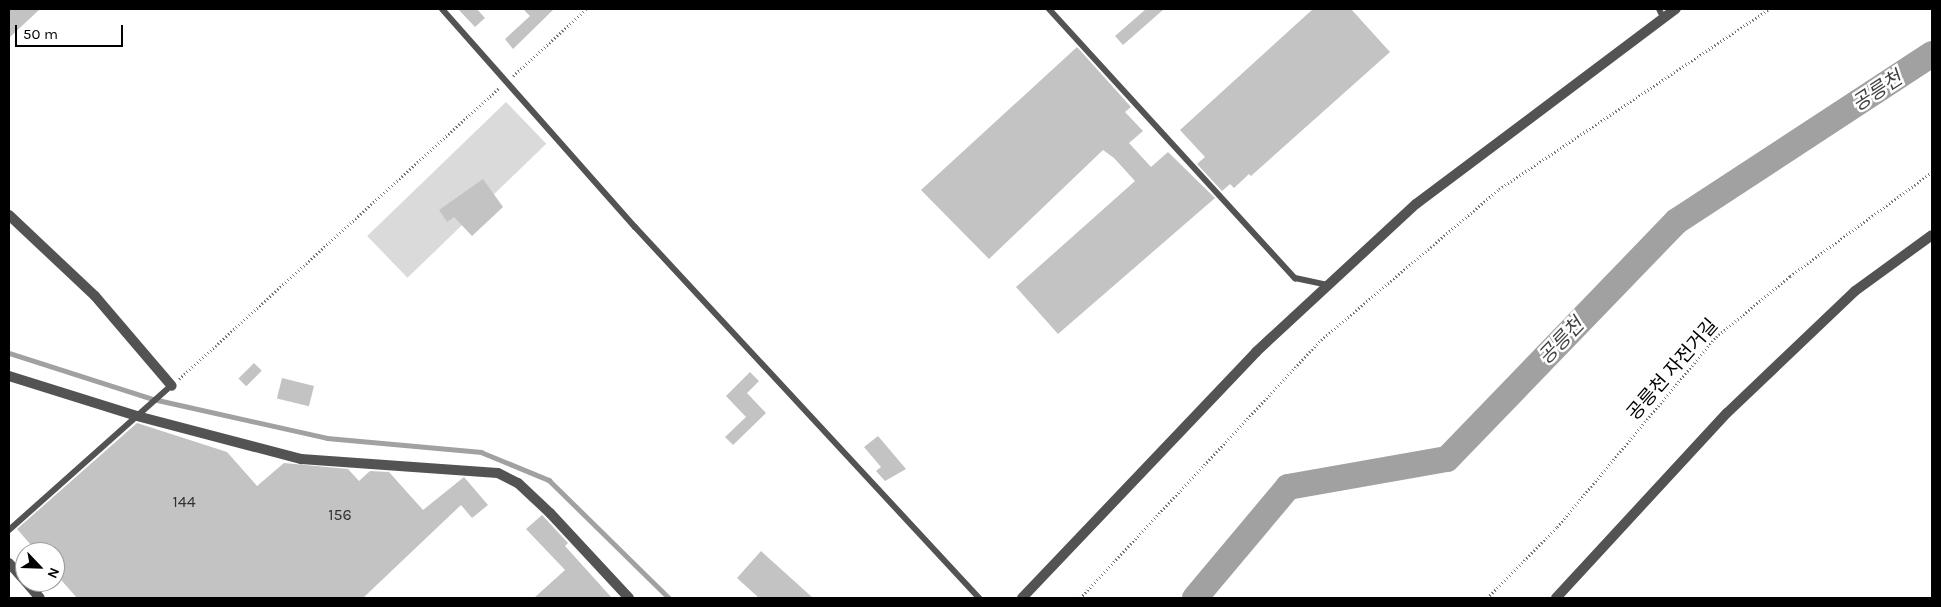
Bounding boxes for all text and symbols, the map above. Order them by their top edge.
scale bar [18,15,125,47]
text: 50 m [23,25,58,43]
water label: 공릉천 [1847,66,1907,116]
water label: 공릉천 [1533,313,1589,369]
street label: 공릉천 자전거길 [1623,315,1723,425]
house number: 144 [172,492,196,512]
house number: 156 [328,505,352,525]
north arrow [15,542,65,592]
text: N [43,565,63,581]

